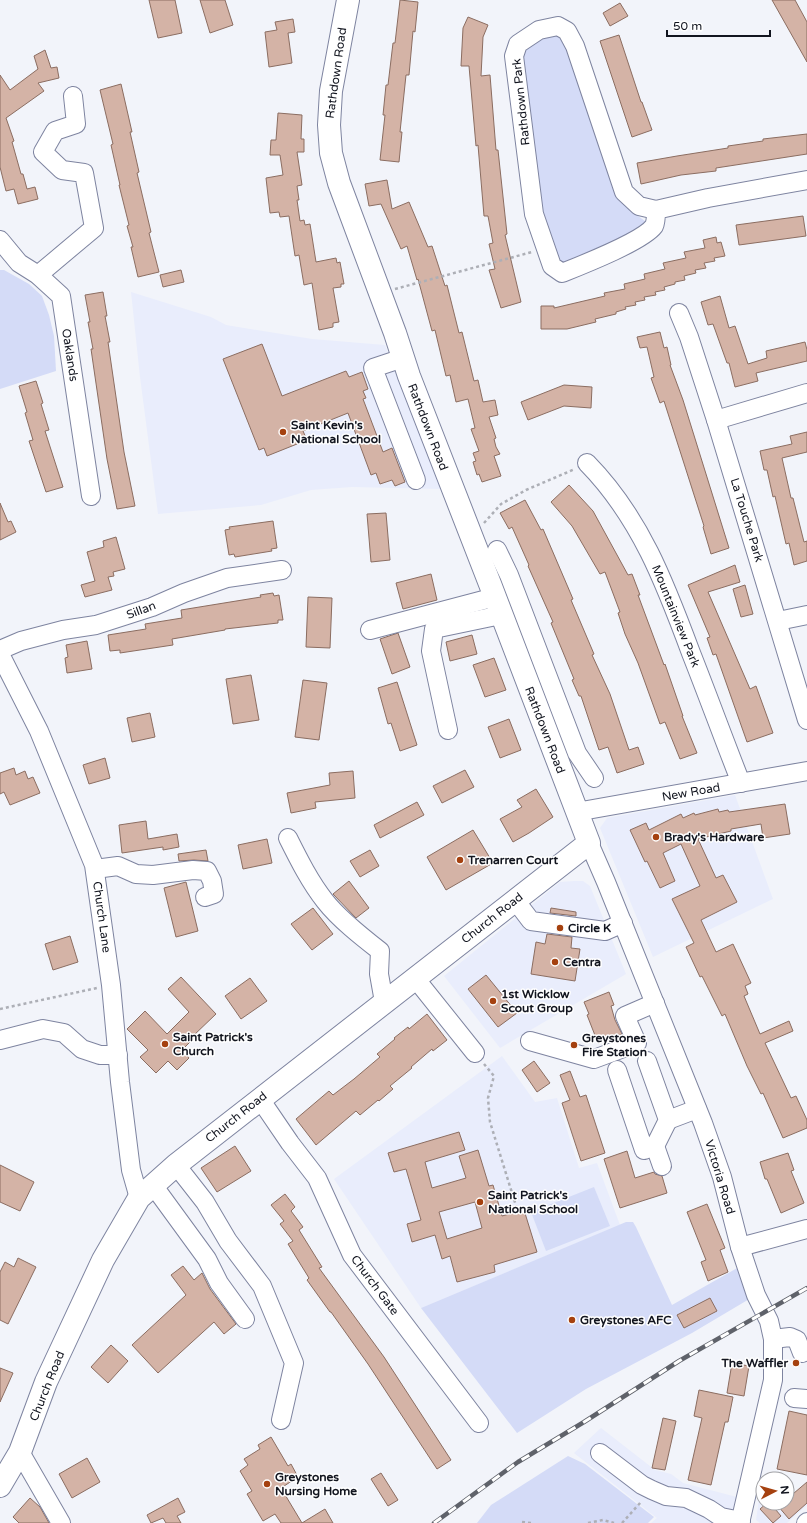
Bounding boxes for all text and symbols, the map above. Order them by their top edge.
scale bar [667,12,770,38]
text: 50 m [673,19,702,33]
street label: Rathdown Road [323,27,349,119]
street label: Rathdown Park [509,57,533,146]
street label: Oaklands [59,328,81,383]
street label: Rathdown Road [405,382,451,472]
place label: Saint Kevin's National School [291,418,381,446]
marker: Saint Kevin's National School [278,427,288,437]
street label: La Touche Park [728,476,767,564]
street label: Mountainview Park [649,563,703,670]
street label: Sillan [124,598,158,622]
street label: Rathdown Road [522,685,568,775]
street label: New Road [661,780,721,804]
place label: Brady's Hardware [664,830,765,845]
marker: Brady's Hardware [651,832,661,842]
place label: Trenarren Court [467,853,558,867]
marker: Trenarren Court [455,855,465,865]
street label: Church Lane [90,880,114,954]
street label: Church Road [458,890,526,946]
place label: Circle K [568,921,611,935]
marker: Circle K [555,923,565,933]
place label: Centra [563,955,601,969]
marker: Centra [550,957,560,967]
place label: 1st Wicklow Scout Group [501,987,573,1016]
marker: 1st Wicklow Scout Group [488,996,498,1006]
place label: Saint Patrick's Church [173,1030,253,1058]
place label: Greystones Fire Station [582,1031,647,1059]
marker: Saint Patrick's Church [160,1039,170,1049]
marker: Greystones Fire Station [569,1040,579,1050]
street label: Church Road [202,1089,270,1145]
street label: Victoria Road [702,1138,738,1216]
place label: Saint Patrick's National School [488,1188,578,1216]
marker: Saint Patrick's National School [475,1197,485,1207]
street label: Church Gate [348,1252,402,1318]
place label: Greystones AFC [580,1313,672,1328]
marker: Greystones AFC [567,1315,577,1325]
street label: Church Road [27,1349,67,1423]
place label: The Waffler [721,1356,788,1370]
marker: The Waffler [791,1358,801,1368]
place label: Greystones Nursing Home [275,1470,357,1499]
north arrow [755,1471,795,1511]
marker: Greystones Nursing Home [262,1479,272,1489]
text: N [778,1485,791,1495]

